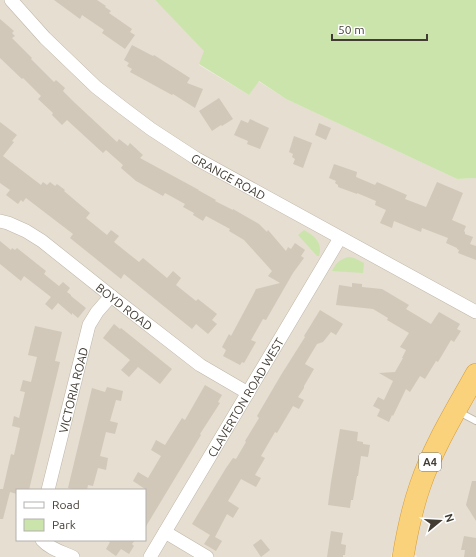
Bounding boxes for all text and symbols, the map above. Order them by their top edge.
scale bar [332,16,427,42]
text: 50 m [338,23,365,36]
street label: GRANGE ROAD [189,151,268,202]
street label: BOYD ROAD [94,280,155,332]
street label: CLAVERTON ROAD WEST [205,335,286,459]
street label: VICTORIA ROAD [56,346,90,434]
road number: A4 [419,453,441,471]
legend [16,489,146,541]
text: Road [52,498,80,511]
north arrow [420,501,460,541]
text: N [443,512,456,524]
text: Park [52,518,76,531]

